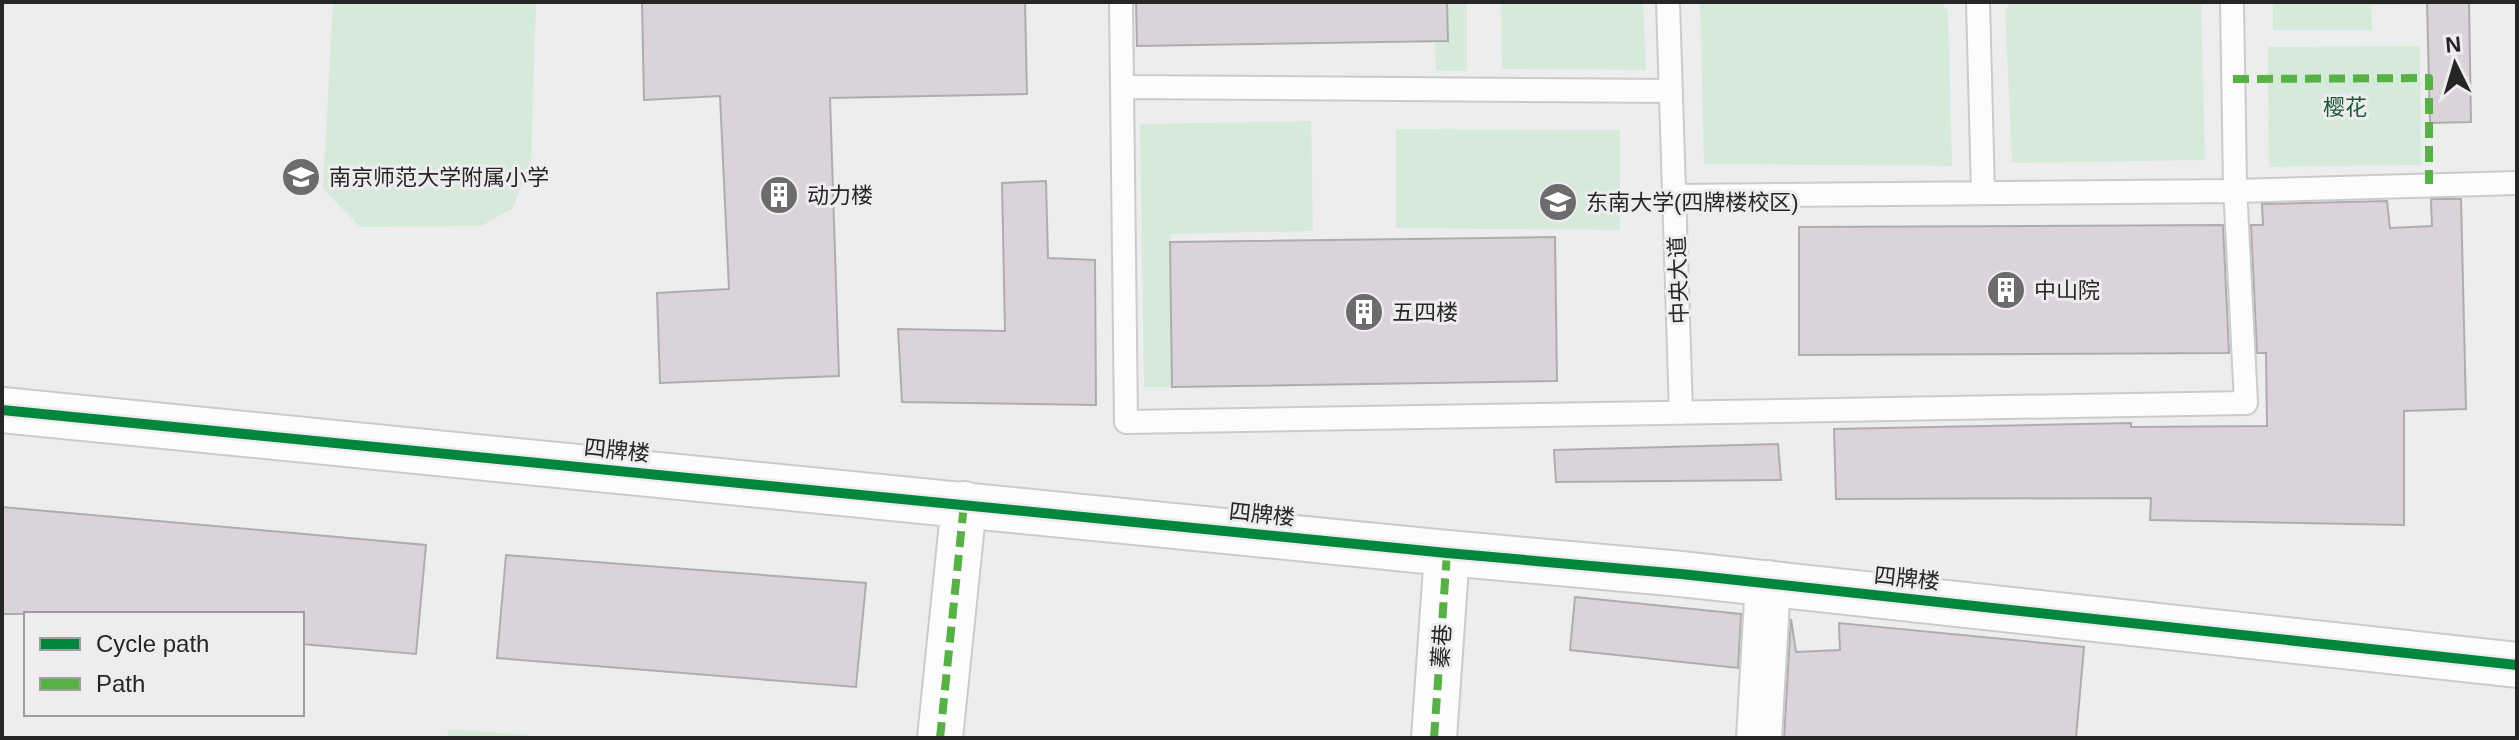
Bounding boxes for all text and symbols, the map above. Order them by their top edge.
north arrow [2415,24,2495,104]
text: N [2444,31,2462,58]
park label: 樱花 [2323,95,2367,120]
school or university icon: 南京师范大学附属小学 [280,156,322,198]
place label: 南京师范大学附属小学 [329,165,549,190]
building icon: 动力楼 [758,174,800,216]
school or university icon: 东南大学(四牌楼校区) [1537,181,1579,223]
place label: 动力楼 [807,183,873,208]
place label: 东南大学(四牌楼校区) [1586,190,1799,215]
street label: 中央大道 [1664,236,1693,324]
building icon: 中山院 [1985,269,2027,311]
place label: 中山院 [2034,278,2100,303]
building icon: 五四楼 [1343,291,1385,333]
place label: 五四楼 [1392,300,1458,325]
street label: 四牌楼 [583,435,651,466]
street label: 四牌楼 [1228,499,1296,530]
street label: 四牌楼 [1873,563,1941,594]
legend [24,612,304,716]
street label: 蓁巷 [1427,623,1456,669]
text: Cycle path [96,630,209,657]
text: Path [96,670,145,697]

